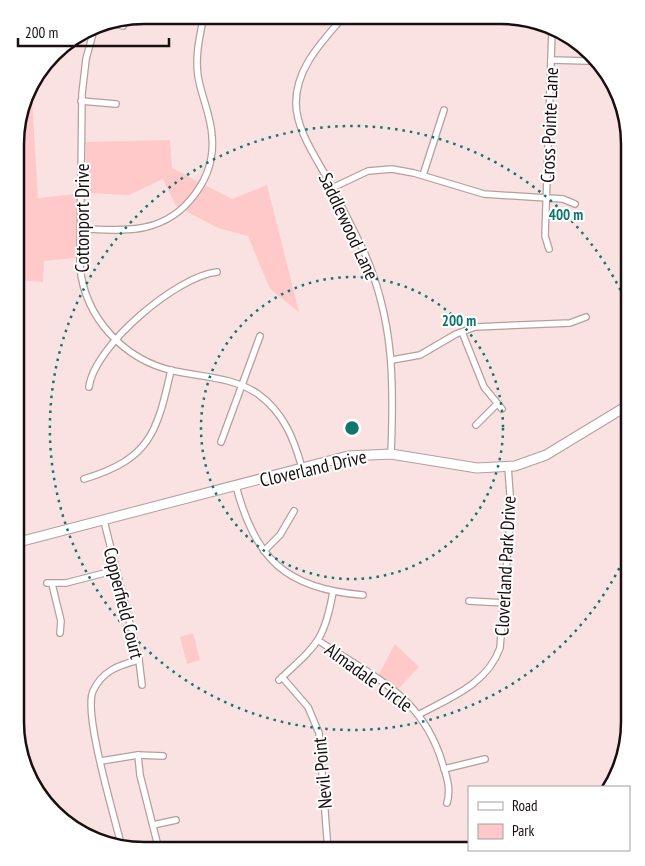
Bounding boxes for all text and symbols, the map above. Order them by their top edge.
scale bar [18,15,169,47]
text: 200 m [25,23,58,42]
street label: Cross Pointe Lane [535,67,563,183]
street label: Cottonport Drive [70,163,94,273]
street label: Saddlewood Lane [314,169,384,284]
text: 400 m [549,205,583,224]
text: 200 m [442,311,476,330]
centre of rings [343,419,361,437]
street label: Cloverland Drive [257,444,369,492]
street label: Cloverland Park Drive [489,495,521,637]
street label: Copperfield Court [99,545,150,662]
street label: Almadale Circle [320,637,418,717]
street label: Nevil Point [307,736,337,810]
legend [468,786,630,851]
text: Road [512,796,538,815]
text: Park [512,821,534,840]

